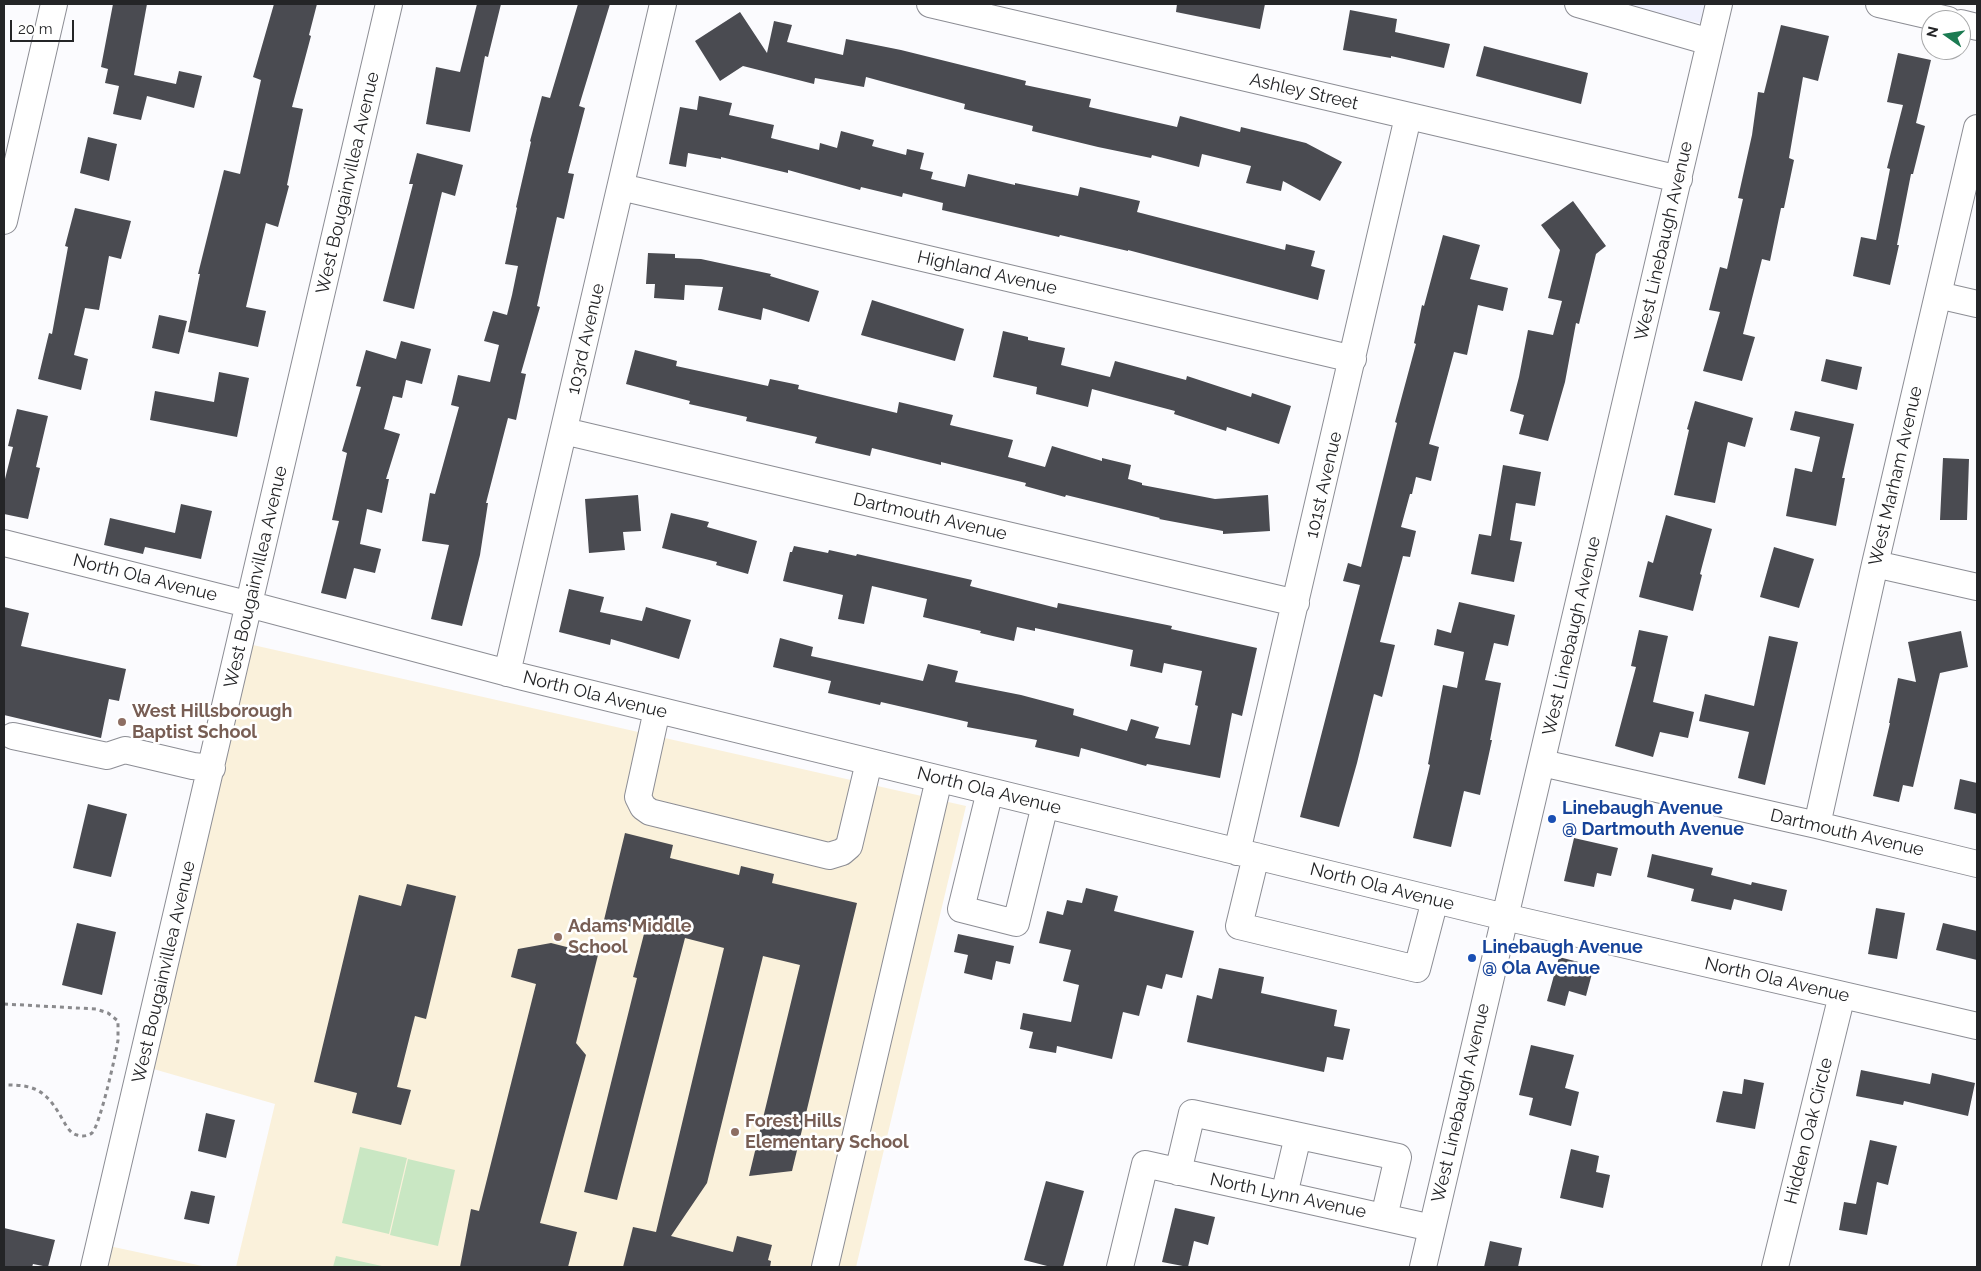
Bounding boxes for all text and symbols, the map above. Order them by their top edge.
scale bar [12,10,76,42]
north arrow [1921,10,1971,60]
text: 20 m [18,20,53,38]
text: N [1923,25,1941,39]
street label: Ashley Street [1248,69,1360,115]
street label: West Bougainvillea Avenue [312,70,384,296]
street label: West Linebaugh Avenue [1631,139,1697,343]
street label: Highland Avenue [915,246,1059,300]
street label: 103rd Avenue [563,281,609,397]
street label: West Marham Avenue [1865,384,1927,568]
street label: 101st Avenue [1301,430,1347,540]
street label: West Bougainvillea Avenue [220,464,292,690]
street label: Dartmouth Avenue [851,489,1009,545]
street label: West Linebaugh Avenue [1539,534,1605,738]
street label: North Ola Avenue [71,550,219,606]
street label: North Ola Avenue [521,667,669,723]
place label: West Hillsborough Baptist School [132,701,292,744]
marker: West Hillsborough Baptist School [116,716,128,728]
street label: North Ola Avenue [915,763,1063,819]
place label: Linebaugh Avenue @ Dartmouth Avenue [1562,798,1744,841]
street label: Dartmouth Avenue [1768,805,1926,861]
marker: Linebaugh Avenue @ Dartmouth Avenue [1546,813,1558,825]
street label: West Bougainvillea Avenue [128,859,200,1085]
street label: North Ola Avenue [1308,859,1456,915]
place label: Adams Middle School [568,916,692,959]
marker: Adams Middle School [552,931,564,943]
place label: Linebaugh Avenue @ Ola Avenue [1482,937,1643,980]
marker: Linebaugh Avenue @ Ola Avenue [1466,952,1478,964]
street label: North Ola Avenue [1703,953,1851,1007]
street label: West Linebaugh Avenue [1428,1001,1494,1205]
street label: Hidden Oak Circle [1780,1055,1838,1207]
place label: Forest Hills Elementary School [745,1111,909,1154]
marker: Forest Hills Elementary School [729,1126,741,1138]
street label: North Lynn Avenue [1208,1169,1368,1223]

